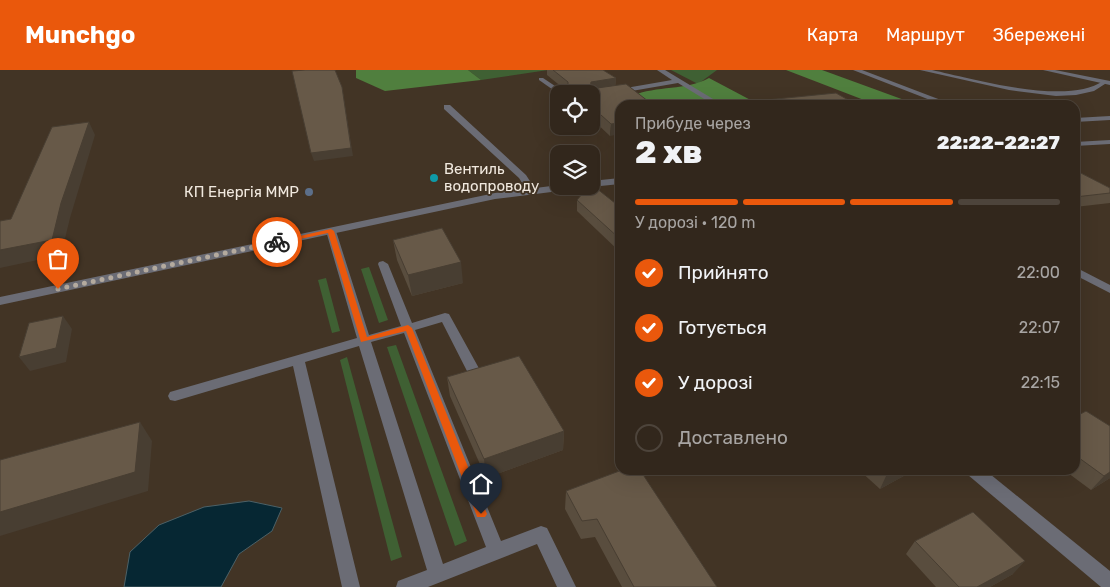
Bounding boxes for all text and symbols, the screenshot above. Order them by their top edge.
text: Munchgo [25,21,135,49]
text: Карта [807,24,858,46]
text: Маршрут [886,24,965,46]
text: Збережені [993,24,1085,46]
map controls [550,85,600,195]
button: locate [550,85,600,135]
text: Прибуде через [635,114,751,133]
text: 22:22–22:27 [937,131,1060,154]
text: 2 хв [635,133,703,171]
button: layers [550,145,600,195]
place label: Вентиль водопроводу [444,160,539,195]
marker: Вентиль водопроводу [428,172,440,184]
place label: КП Енергія ММР [184,183,299,201]
marker: КП Енергія ММР [303,186,315,198]
text: У дорозі · 120 m [635,213,756,232]
courier [252,217,302,267]
icon: bike [263,228,291,256]
pin [37,238,79,289]
icon: bag [44,245,72,273]
icon: check [635,259,663,287]
text: Прийнято [678,261,769,284]
text: 22:00 [1017,263,1060,282]
icon: check [635,314,663,342]
text: Готується [678,316,767,339]
text: 22:07 [1019,318,1060,337]
icon: check [635,369,663,397]
text: У дорозі [678,371,753,394]
text: 22:15 [1021,373,1060,392]
text: Доставлено [678,426,788,449]
pin [460,463,502,514]
icon: home [467,470,495,498]

